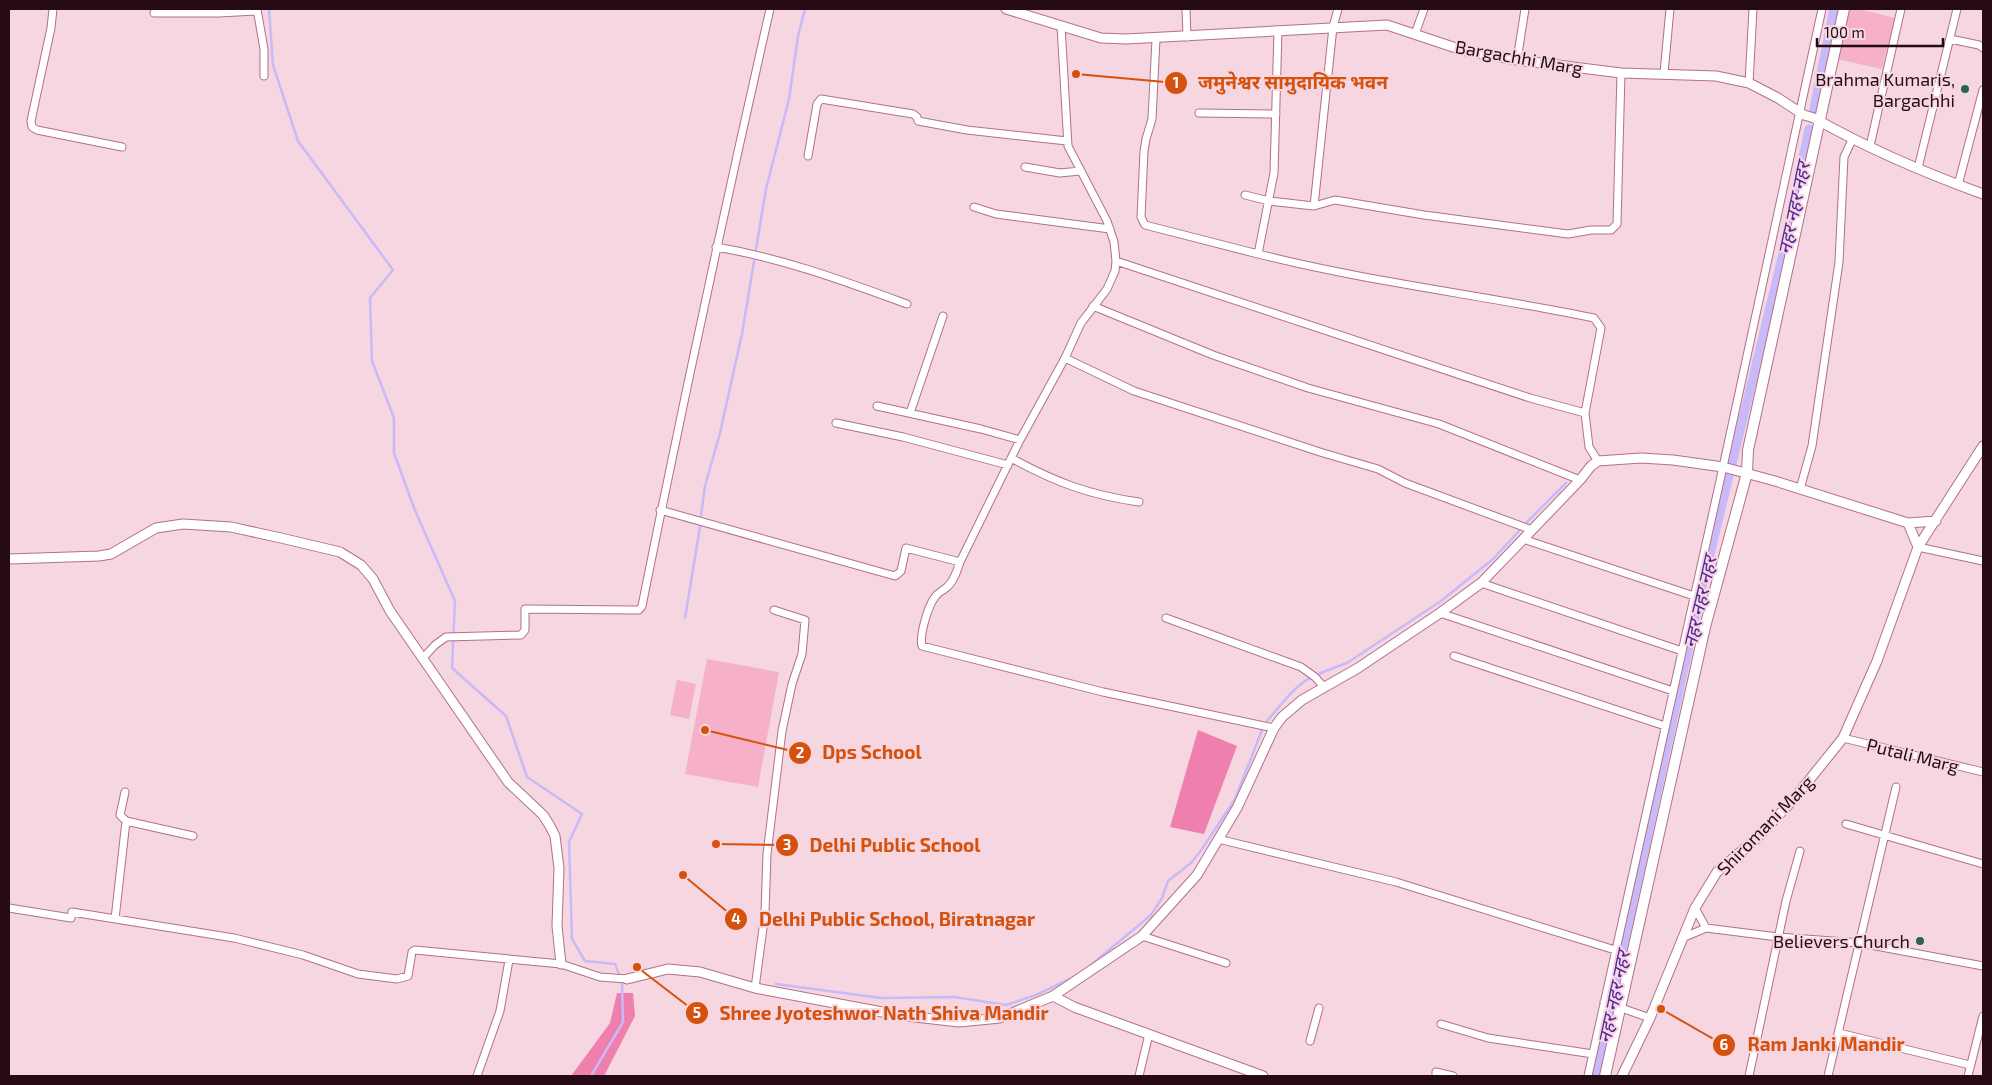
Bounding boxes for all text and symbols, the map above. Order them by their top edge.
scale bar [1817,15,1943,47]
text: 100 m [1824,23,1865,41]
street label: Bargachhi Marg [1454,35,1584,79]
callout: जमुनेश्वर सामुदायिक भवन [1163,66,1398,100]
place label: Brahma Kumaris, Bargachhi [1815,68,1955,111]
text: जमुनेश्वर सामुदायिक भवन [1198,70,1388,95]
text: 1 [1173,73,1179,91]
marker: Brahma Kumaris, Bargachhi [1959,83,1971,95]
water label: नहर नहर नहर [1772,156,1815,256]
water label: नहर नहर नहर [1677,550,1722,650]
street label: Putali Marg [1865,733,1961,777]
callout: Dps School [787,736,932,770]
text: Dps School [822,740,922,763]
text: 2 [796,743,805,761]
street label: Shiromani Marg [1712,771,1818,879]
callout: Delhi Public School [775,828,991,862]
text: Delhi Public School [809,833,981,856]
text: 3 [783,835,791,853]
callout: Delhi Public School, Biratnagar [724,902,1045,936]
text: Delhi Public School, Biratnagar [759,907,1035,930]
text: 4 [731,909,741,927]
place label: Believers Church [1773,930,1910,952]
marker: Believers Church [1914,935,1926,947]
water label: नहर नहर नहर [1592,945,1635,1045]
callout: Shree Jyoteshwor Nath Shiva Mandir [684,996,1059,1030]
text: Shree Jyoteshwor Nath Shiva Mandir [719,1001,1049,1025]
text: 5 [693,1003,701,1021]
callout: Ram Janki Mandir [1712,1028,1914,1062]
text: Ram Janki Mandir [1747,1032,1905,1055]
text: 6 [1720,1035,1729,1053]

